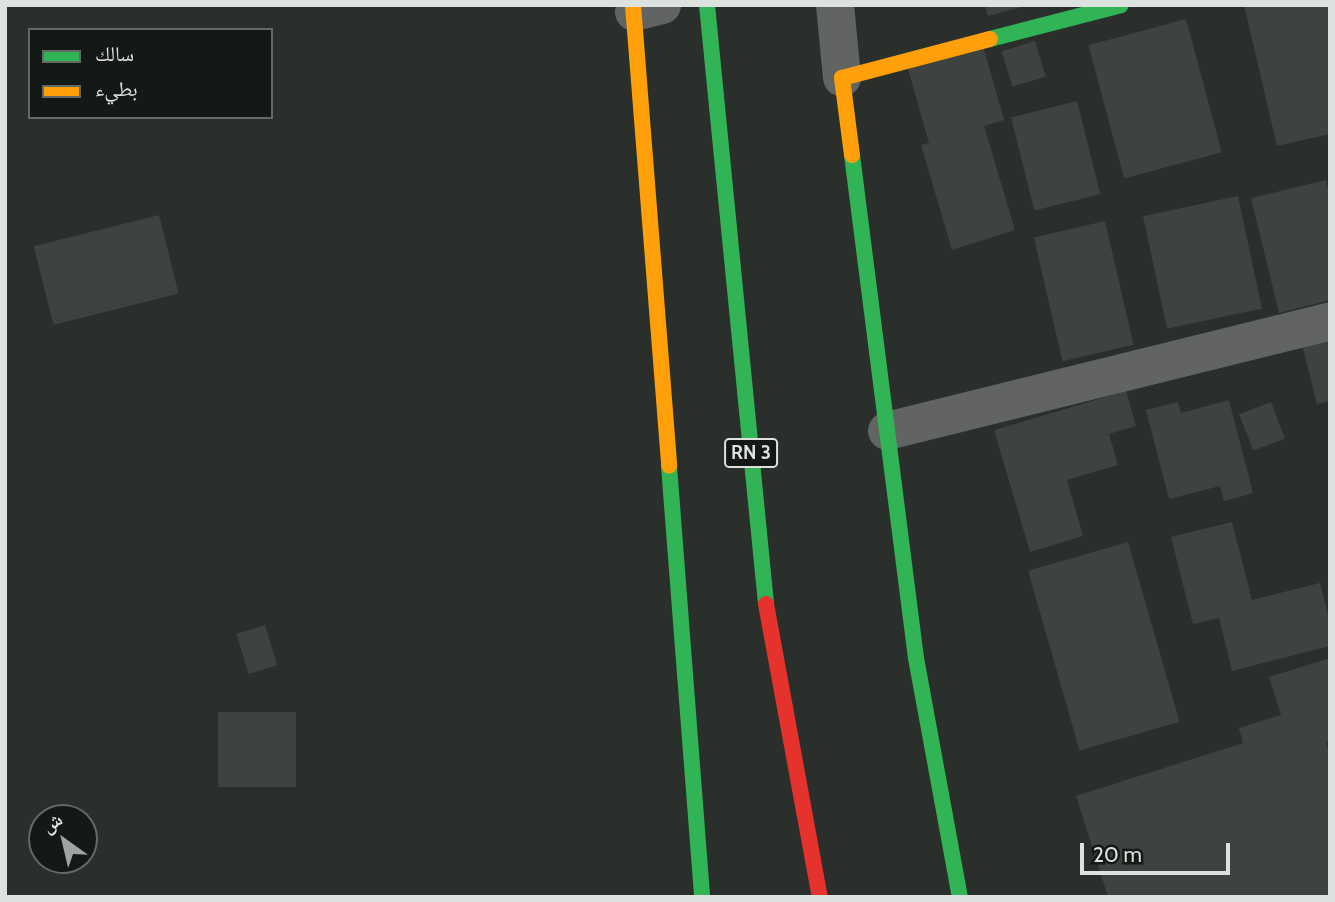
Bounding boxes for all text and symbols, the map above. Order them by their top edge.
legend [28,28,273,119]
text: سالك [95,41,134,66]
text: بطيء [95,76,138,101]
road number: RN 3 [723,437,779,468]
north arrow [28,804,98,874]
text: ش [37,808,67,838]
scale bar [1083,828,1234,872]
text: 20 m [1093,842,1142,867]

